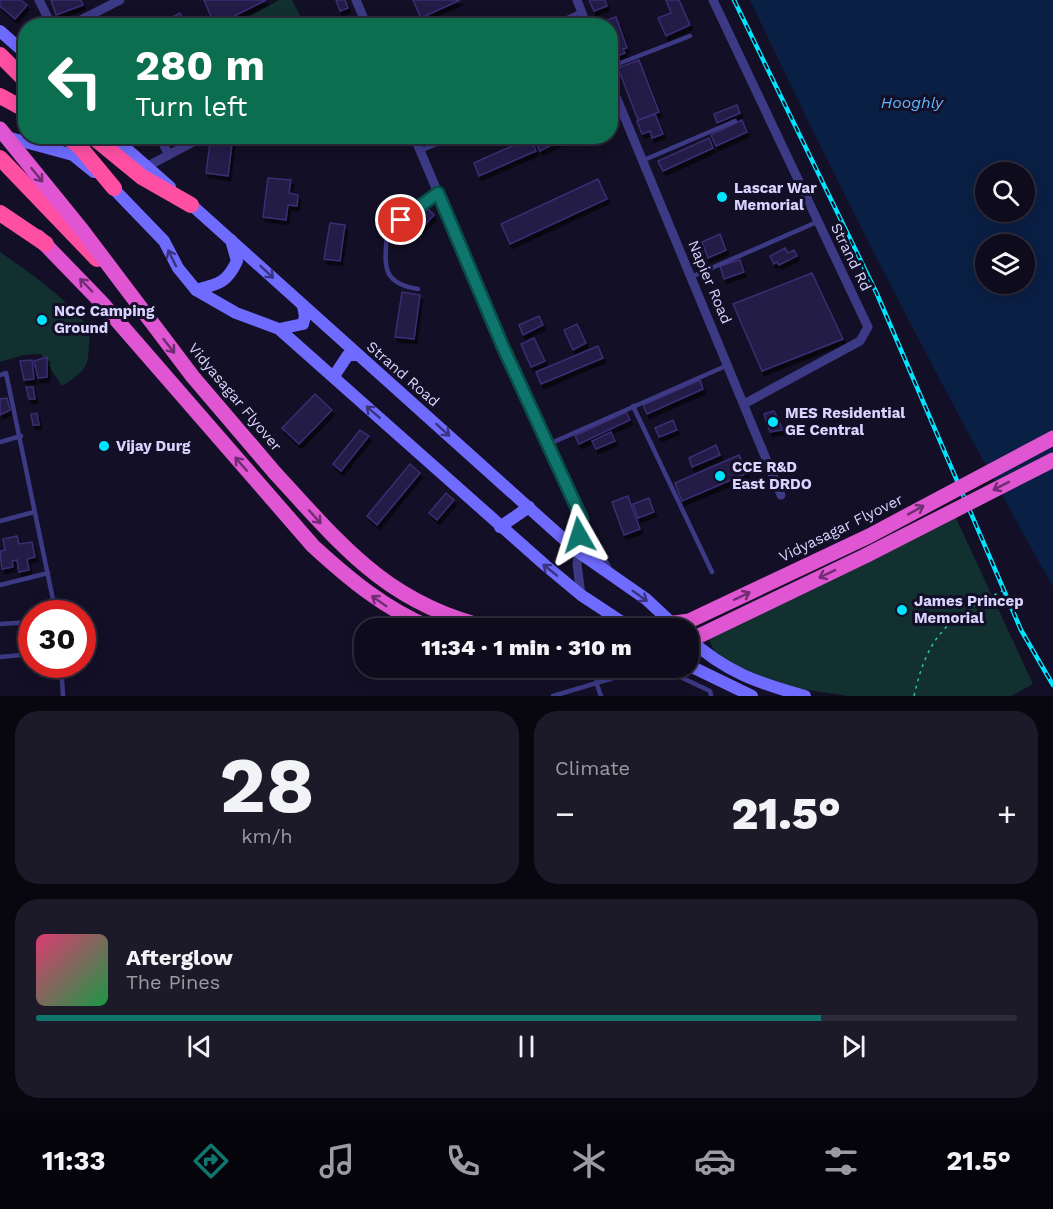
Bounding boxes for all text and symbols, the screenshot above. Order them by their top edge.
text: 280 m [135,41,265,90]
icon: left [36,42,114,120]
text: Turn left [135,91,247,123]
water label: Hooghly [881,93,944,112]
map controls [975,162,1035,294]
button: search [975,162,1035,222]
one-way arrow [30,167,44,182]
place label: Lascar War Memorial [734,179,817,214]
marker: Lascar War Memorial [715,190,729,204]
pin [375,194,426,245]
icon: arrive [384,203,417,236]
street label: Strand Rd [827,220,875,294]
button: layers [975,234,1035,294]
street label: Napier Road [684,238,736,326]
one-way arrow [166,249,178,267]
one-way arrow [259,265,274,279]
one-way arrow [78,278,93,293]
place label: NCC Camping Ground [54,302,155,337]
marker: NCC Camping Ground [35,313,49,327]
one-way arrow [162,337,175,353]
street label: Strand Road [363,337,443,411]
street label: Vidyasagar Flyover [185,339,285,455]
place label: MES Residential GE Central [785,404,905,439]
one-way arrow [366,405,381,419]
marker: MES Residential GE Central [766,415,780,429]
one-way arrow [436,423,451,437]
place label: Vijay Durg [116,437,191,455]
marker: Vijay Durg [97,439,111,453]
one-way arrow [234,457,248,472]
place label: CCE R&D East DRDO [732,458,812,493]
marker: CCE R&D East DRDO [713,469,727,483]
one-way arrow [993,480,1010,492]
street label: Vidyasagar Flyover [776,490,906,566]
position arrow [547,503,611,567]
one-way arrow [907,504,925,515]
one-way arrow [308,509,322,524]
one-way arrow [542,563,558,576]
one-way arrow [818,569,836,581]
one-way arrow [632,590,648,602]
one-way arrow [732,590,750,602]
place label: James Princep Memorial [914,592,1024,627]
one-way arrow [372,595,388,607]
speed limit sign: 30 [18,600,96,678]
marker: James Princep Memorial [895,603,909,617]
text: 11:34 · 1 min · 310 m [421,635,632,660]
text: 28 [219,739,315,831]
text: Climate [555,756,630,780]
text: 21.5° [731,787,841,840]
text: − [555,794,575,833]
text: + [997,794,1017,833]
text: km/h [241,824,293,848]
text: Afterglow [126,945,233,970]
text: The Pines [126,970,220,994]
icon: previous [183,1030,216,1063]
icon: pause [510,1030,543,1063]
icon: next [837,1030,870,1063]
icon: directions [190,1140,232,1182]
icon: music [316,1140,358,1182]
icon: phone [442,1140,484,1182]
icon: climate [568,1140,610,1182]
icon: car [694,1140,736,1182]
icon: filters [820,1140,862,1182]
text: 11:33 [42,1145,106,1177]
text: 21.5° [946,1145,1011,1177]

